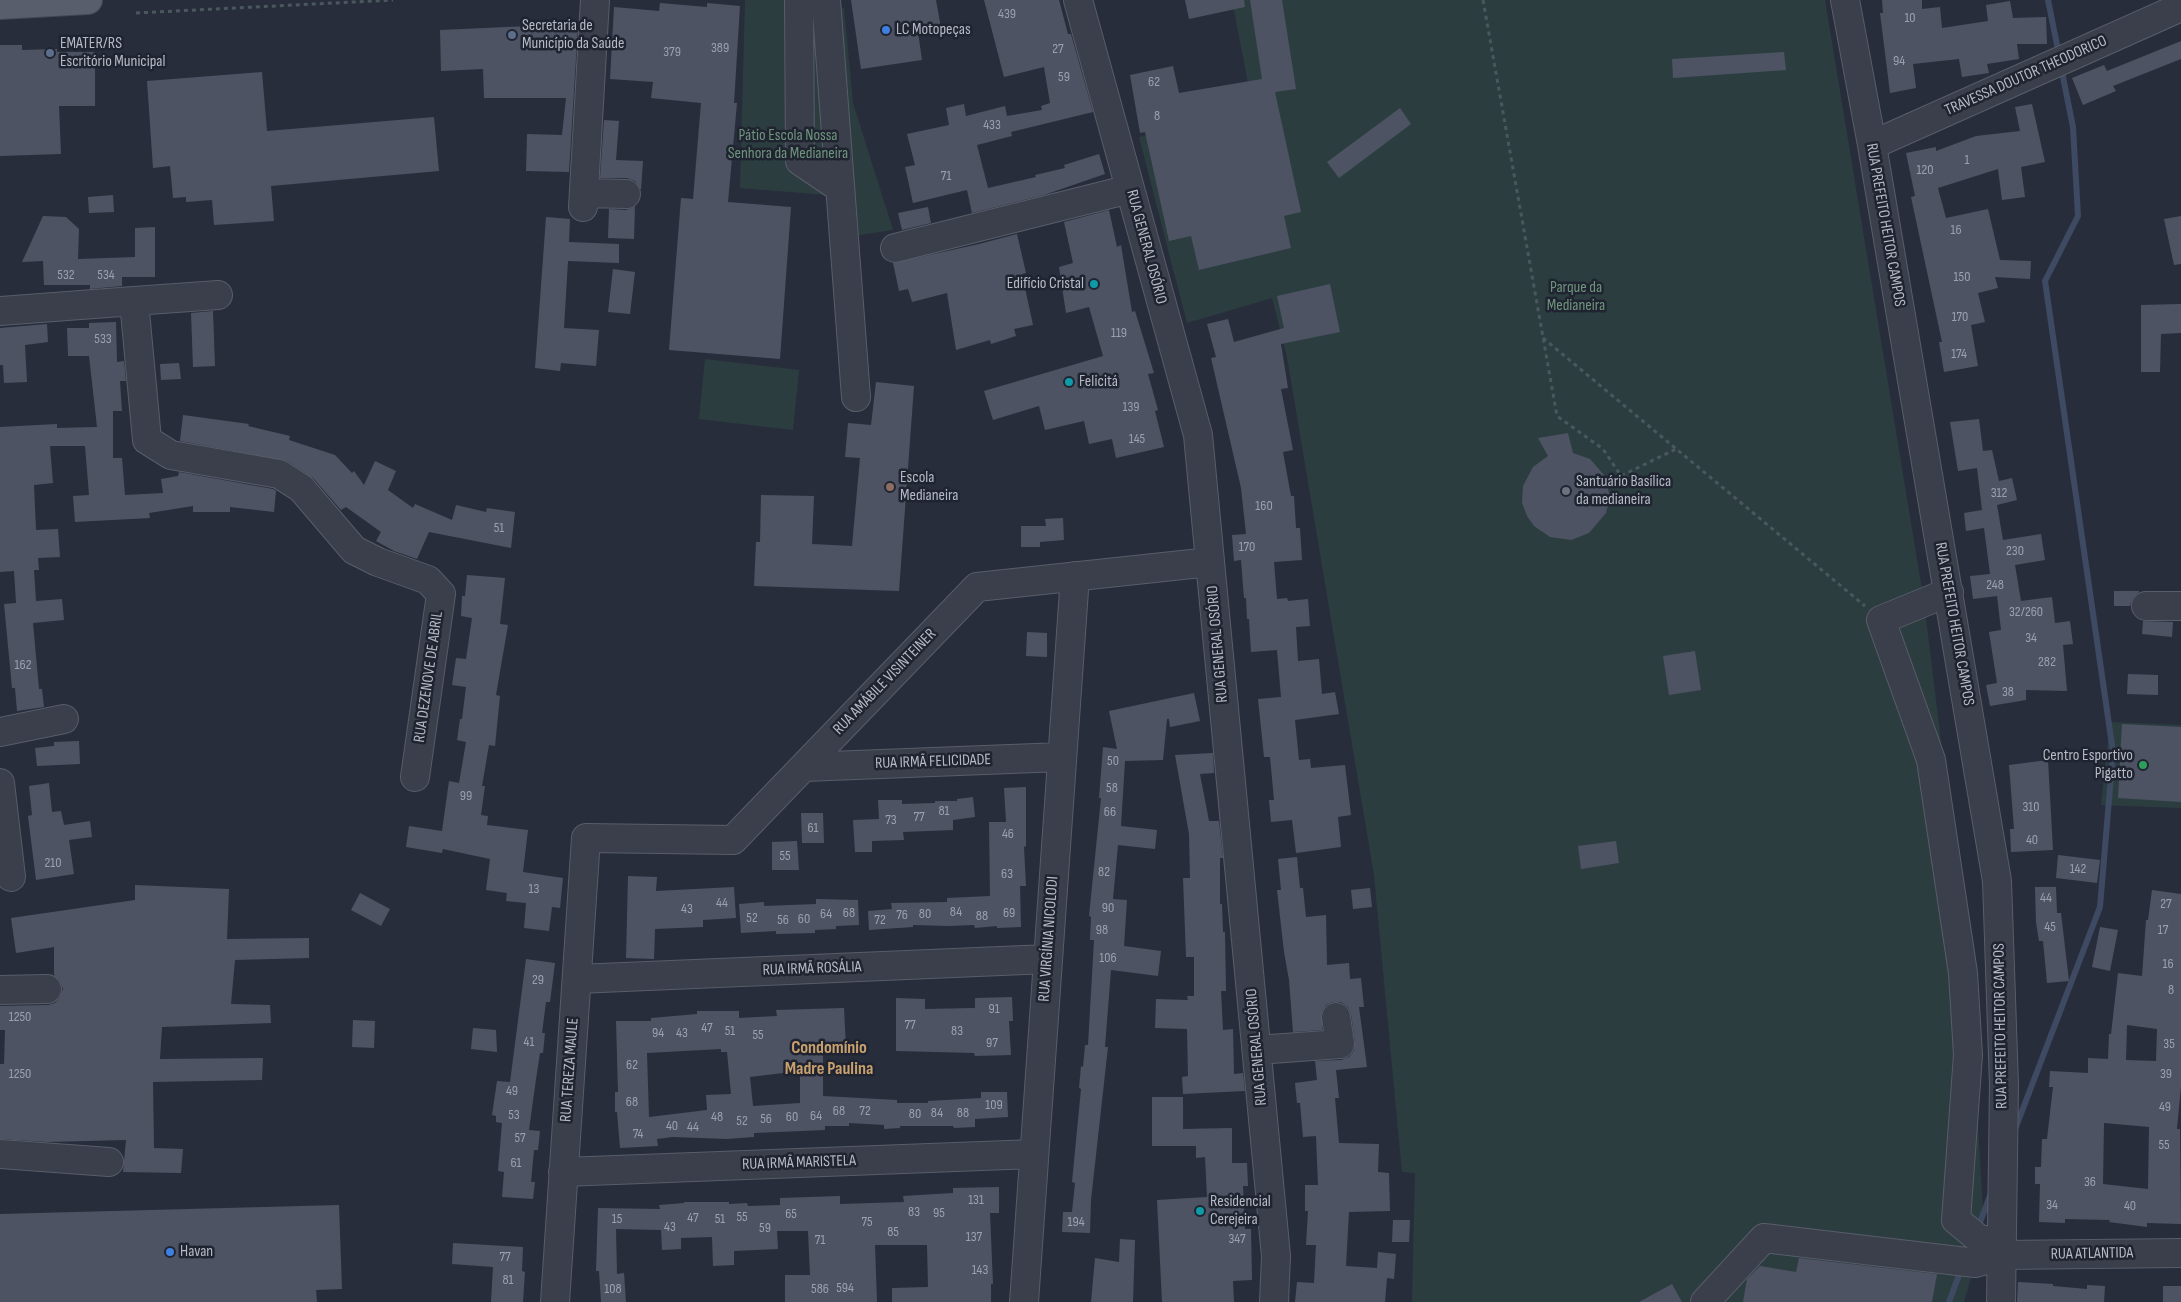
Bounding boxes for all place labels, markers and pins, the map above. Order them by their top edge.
place label: Secretaria de Município da Saúde [522,16,624,54]
place label: LC Motopeças [896,20,971,40]
marker: LC Motopeças [880,24,892,36]
marker: Secretaria de Município da Saúde [506,29,518,41]
place label: EMATER/RS Escritório Municipal [60,34,165,72]
marker: EMATER/RS Escritório Municipal [44,47,56,59]
place label: Edifício Cristal [1007,274,1084,294]
marker: Edifício Cristal [1088,278,1100,290]
place label: Felicitá [1079,372,1118,392]
marker: Felicitá [1063,376,1075,388]
place label: Escola Medianeira [900,468,958,506]
place label: Santuário Basílica da medianeira [1576,472,1671,510]
marker: Escola Medianeira [884,481,896,493]
marker: Santuário Basílica da medianeira [1560,485,1572,497]
place label: Centro Esportivo Pigatto [2043,746,2133,784]
marker: Centro Esportivo Pigatto [2137,759,2149,771]
place label: Residencial Cerejeira [1210,1192,1271,1230]
marker: Residencial Cerejeira [1194,1205,1206,1217]
place label: Havan [180,1242,213,1262]
marker: Havan [164,1246,176,1258]

